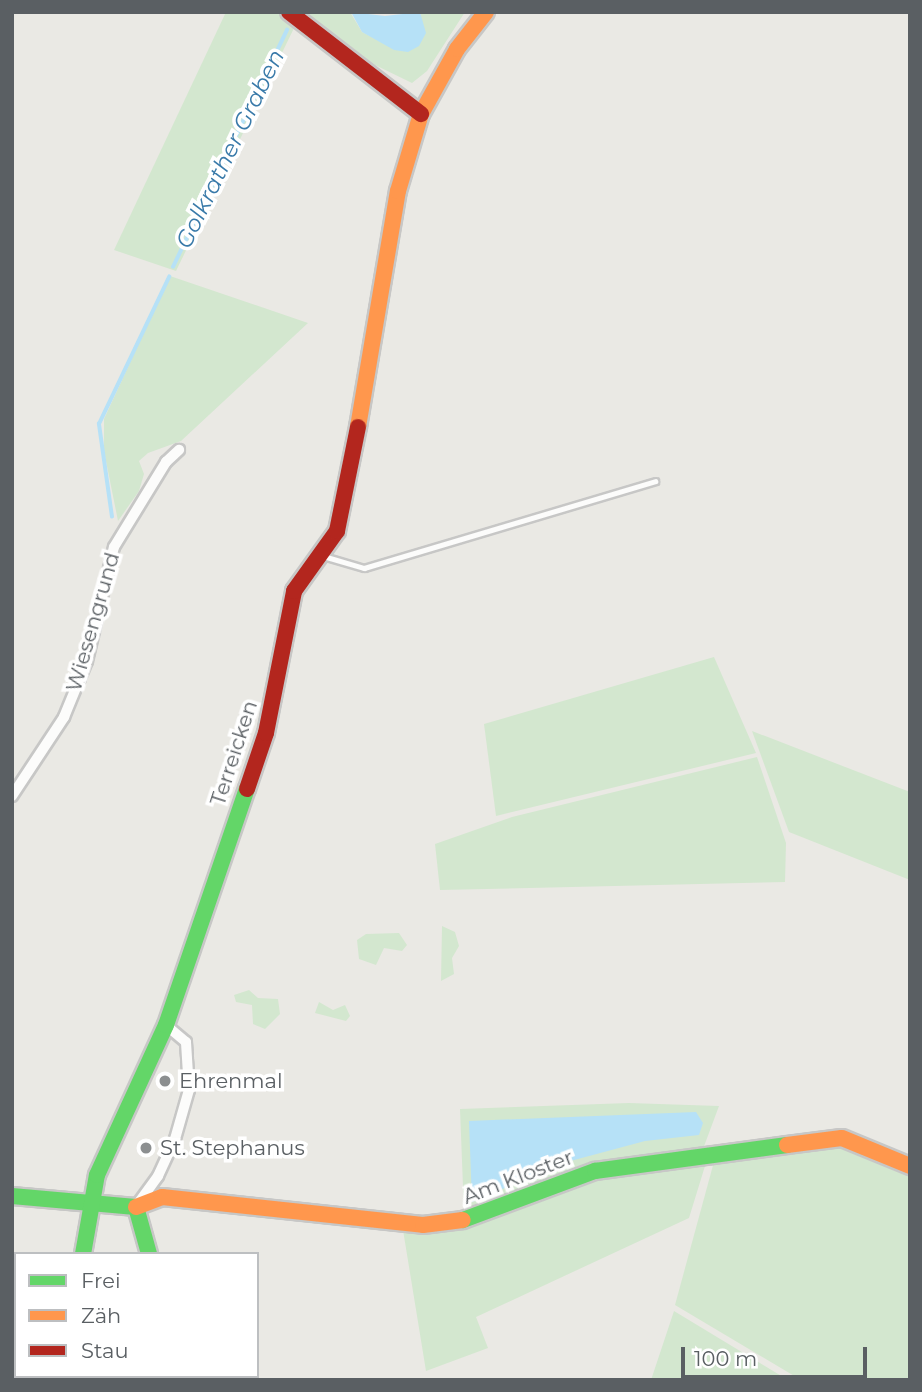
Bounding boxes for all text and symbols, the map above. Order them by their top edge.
water label: Golkrather Graben [170,45,290,253]
street label: Wiesengrund [61,549,125,695]
street label: Terreicken [205,697,263,809]
place label: Ehrenmal [179,1068,283,1094]
marker: Ehrenmal [157,1073,173,1089]
place label: St. Stephanus [160,1135,305,1161]
marker: St. Stephanus [138,1140,154,1156]
street label: Am Kloster [459,1144,577,1210]
legend [14,1252,259,1378]
text: Frei [81,1268,121,1293]
text: Zäh [81,1303,121,1328]
scale bar [684,1332,870,1376]
text: Stau [81,1338,129,1363]
text: 100 m [694,1346,757,1371]

